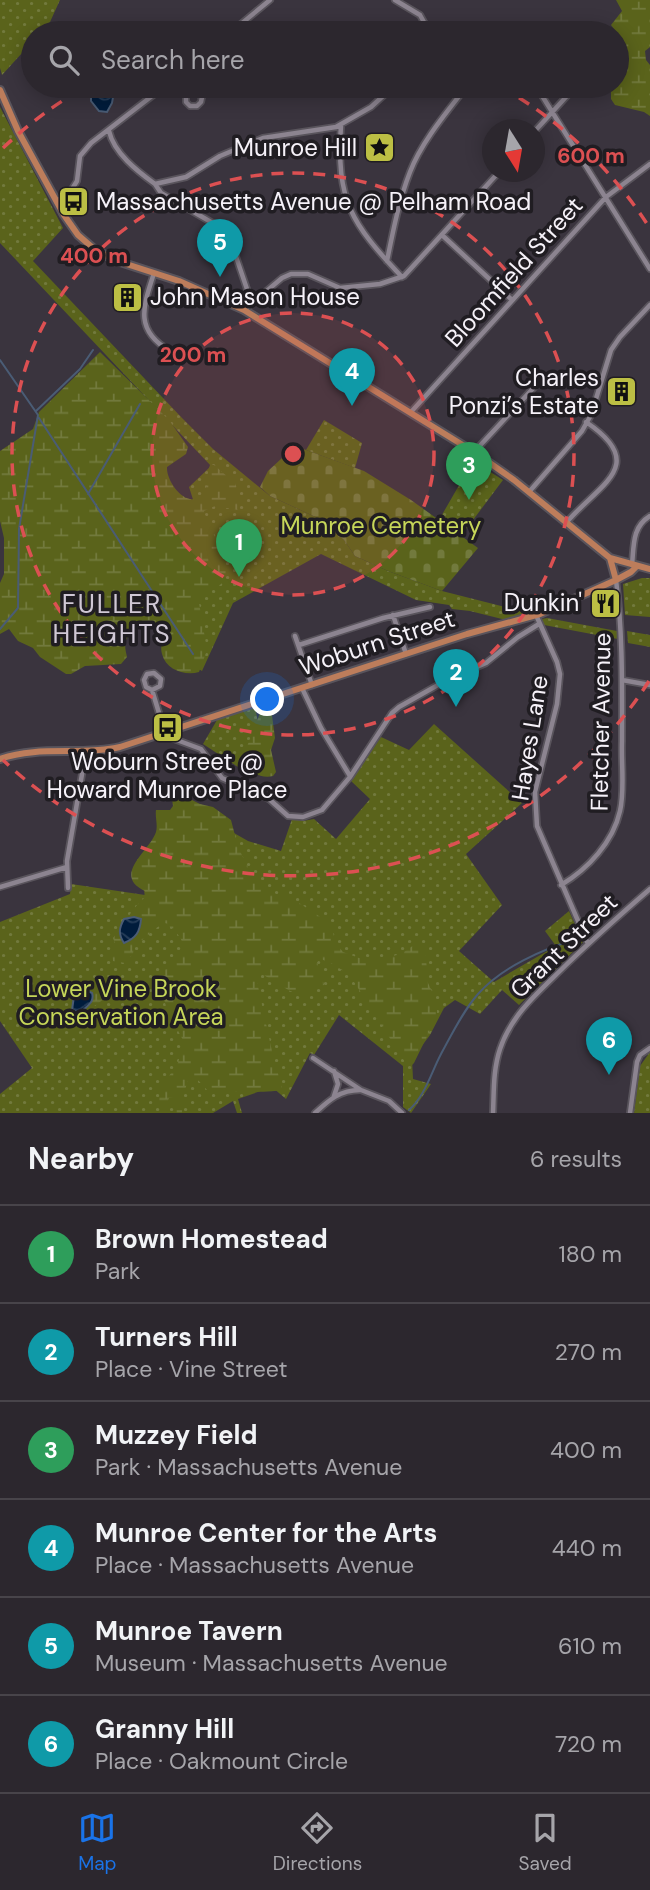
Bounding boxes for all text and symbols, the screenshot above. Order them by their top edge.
search box [21,21,629,98]
icon: search [45,41,83,79]
text: Search here [101,43,244,77]
north arrow [482,119,545,182]
place icon: Munroe Hill [363,131,397,165]
place label: Munroe Hill [234,132,357,163]
text: 600 m [557,142,625,170]
bus stop icon: Massachusetts Avenue @ Pelham Road [56,185,90,219]
place label: Massachusetts Avenue @ Pelham Road [96,186,531,217]
street label: Bloomfield Street [438,190,589,353]
pin: 5 [197,219,243,277]
text: 400 m [60,242,128,270]
building icon: John Mason House [110,280,144,314]
place label: John Mason House [150,281,360,312]
text: 200 m [160,341,226,369]
pin: 4 [329,348,375,406]
place label: Charles Ponzi’s Estate [449,362,599,421]
building icon: Charles Ponzi’s Estate [605,375,639,409]
centre of rings [281,442,305,466]
pin: 3 [446,442,492,500]
park label: Munroe Cemetery [281,510,481,541]
pin: 1 [216,519,262,577]
restaurant icon: Dunkin' [588,586,622,620]
district label: FULLER HEIGHTS [52,587,172,651]
place label: Dunkin' [504,587,582,618]
street label: Woburn Street [295,603,459,682]
street label: Fletcher Avenue [583,632,618,811]
pin: 2 [433,649,479,707]
street label: Hayes Lane [504,673,555,803]
your location [250,682,284,716]
bus stop icon: Woburn Street @ Howard Munroe Place [150,711,184,745]
place label: Woburn Street @ Howard Munroe Place [47,746,287,805]
street label: Grant Street [503,887,624,1005]
park label: Lower Vine Brook Conservation Area [18,973,224,1032]
pin: 6 [586,1017,632,1075]
text: Nearby [28,1139,134,1178]
text: 6 results [530,1144,622,1174]
text: Brown Homestead [95,1222,328,1256]
text: 1 [47,1239,55,1269]
text: 180 m [558,1239,622,1269]
text: Park [95,1256,140,1286]
text: Turners Hill [95,1320,238,1354]
text: 2 [44,1337,58,1367]
text: 270 m [555,1337,622,1367]
text: Place · Vine Street [95,1354,287,1384]
text: Muzzey Field [95,1418,258,1452]
text: 3 [44,1435,58,1465]
text: 400 m [550,1435,622,1465]
text: Park · Massachusetts Avenue [95,1452,402,1482]
text: Munroe Center for the Arts [95,1516,437,1550]
text: 4 [44,1533,58,1563]
text: 440 m [552,1533,622,1563]
text: Place · Massachusetts Avenue [95,1550,414,1580]
text: Munroe Tavern [95,1614,283,1648]
text: 5 [44,1631,58,1661]
text: 610 m [558,1631,622,1661]
text: Museum · Massachusetts Avenue [95,1648,448,1678]
text: Granny Hill [95,1712,234,1746]
text: 6 [44,1729,58,1759]
text: 720 m [555,1729,622,1759]
text: Place · Oakmount Circle [95,1746,348,1776]
tab: Map [78,1809,116,1876]
tab: Directions [273,1809,362,1876]
tab: Saved [519,1809,572,1876]

